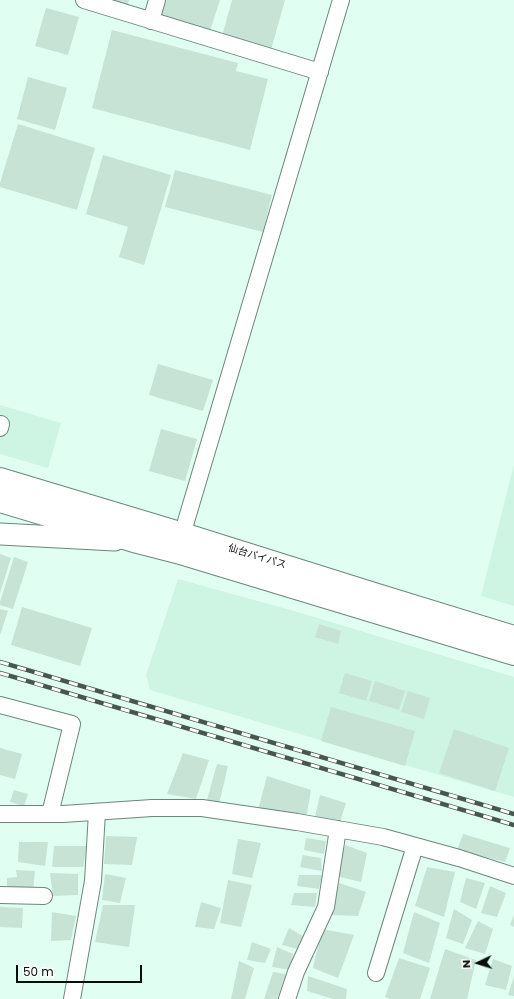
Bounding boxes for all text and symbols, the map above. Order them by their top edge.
street label: 仙台バイパス [227,542,287,572]
north arrow [458,943,498,983]
scale bar [18,957,144,983]
text: N [458,959,474,969]
text: 50 m [23,963,54,980]

